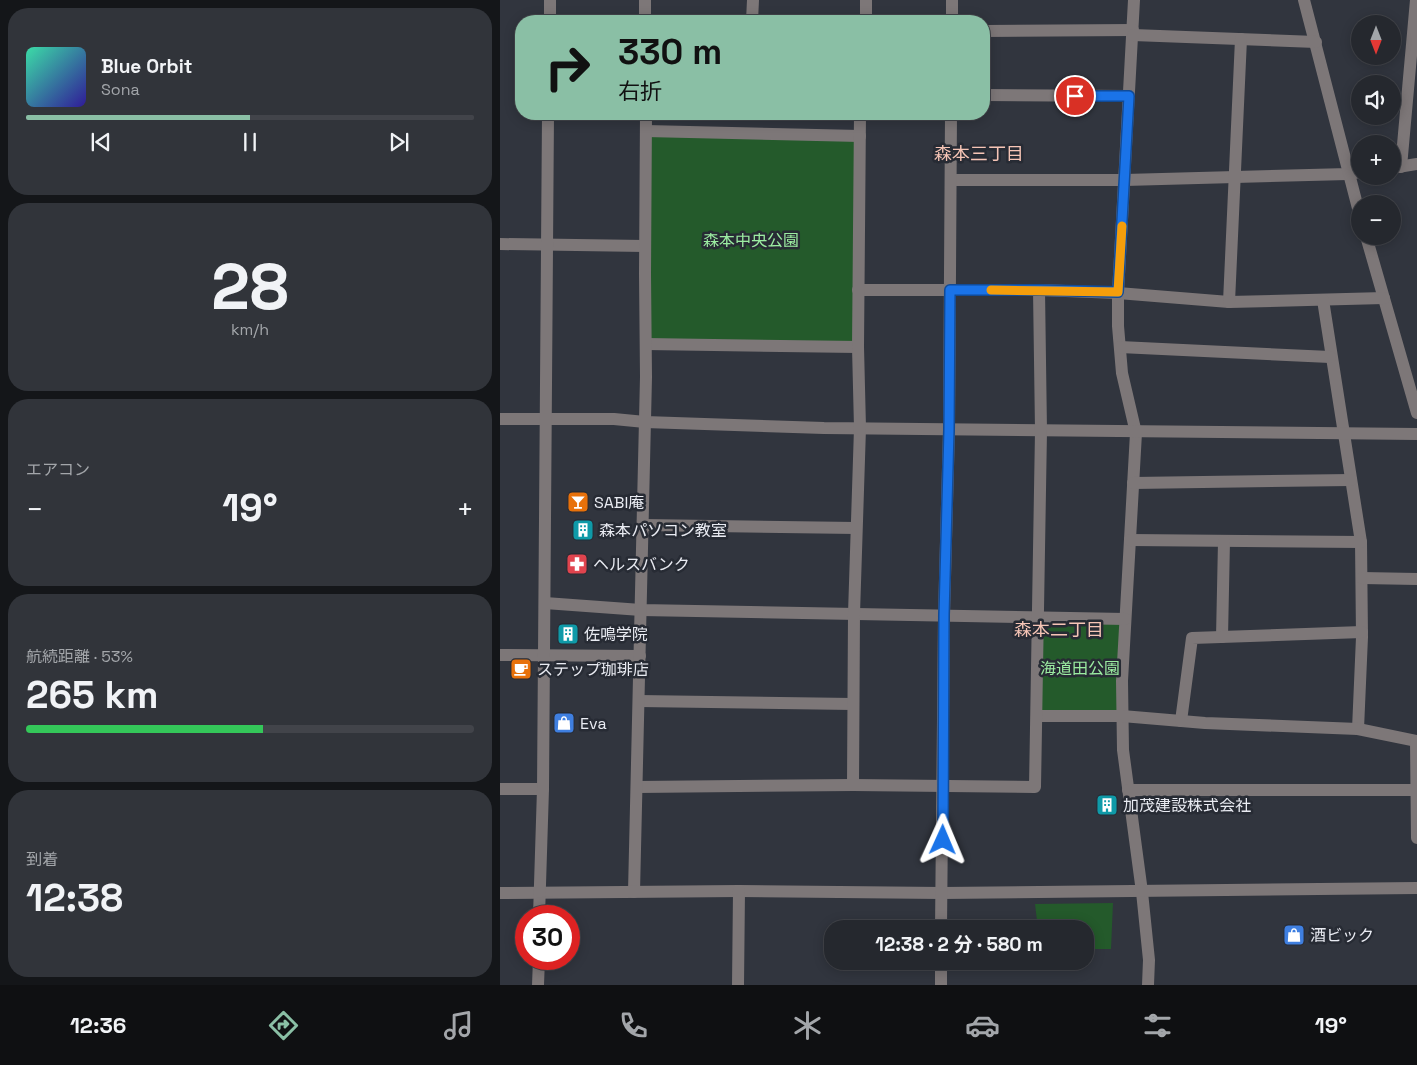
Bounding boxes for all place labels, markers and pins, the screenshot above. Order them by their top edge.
pin [1054,75,1096,117]
bar icon: SABI庵 [566,490,590,514]
place label: SABI庵 [594,492,644,513]
building icon: 森本パソコン教室 [571,518,595,542]
place label: 森本パソコン教室 [599,520,727,541]
pharmacy icon: ヘルスバンク [565,552,589,576]
place label: ヘルスバンク [593,554,690,575]
building icon: 佐鳴学院 [556,622,580,646]
place label: 佐鳴学院 [584,624,648,645]
cafe icon: ステップ珈琲店 [509,657,533,681]
place label: ステップ珈琲店 [537,659,649,680]
shop icon: Eva [552,711,576,735]
place label: Eva [580,713,607,734]
building icon: 加茂建設株式会社 [1095,793,1119,817]
place label: 加茂建設株式会社 [1123,795,1251,816]
shop icon: 酒ビック [1282,923,1306,947]
place label: 酒ビック [1310,925,1374,946]

